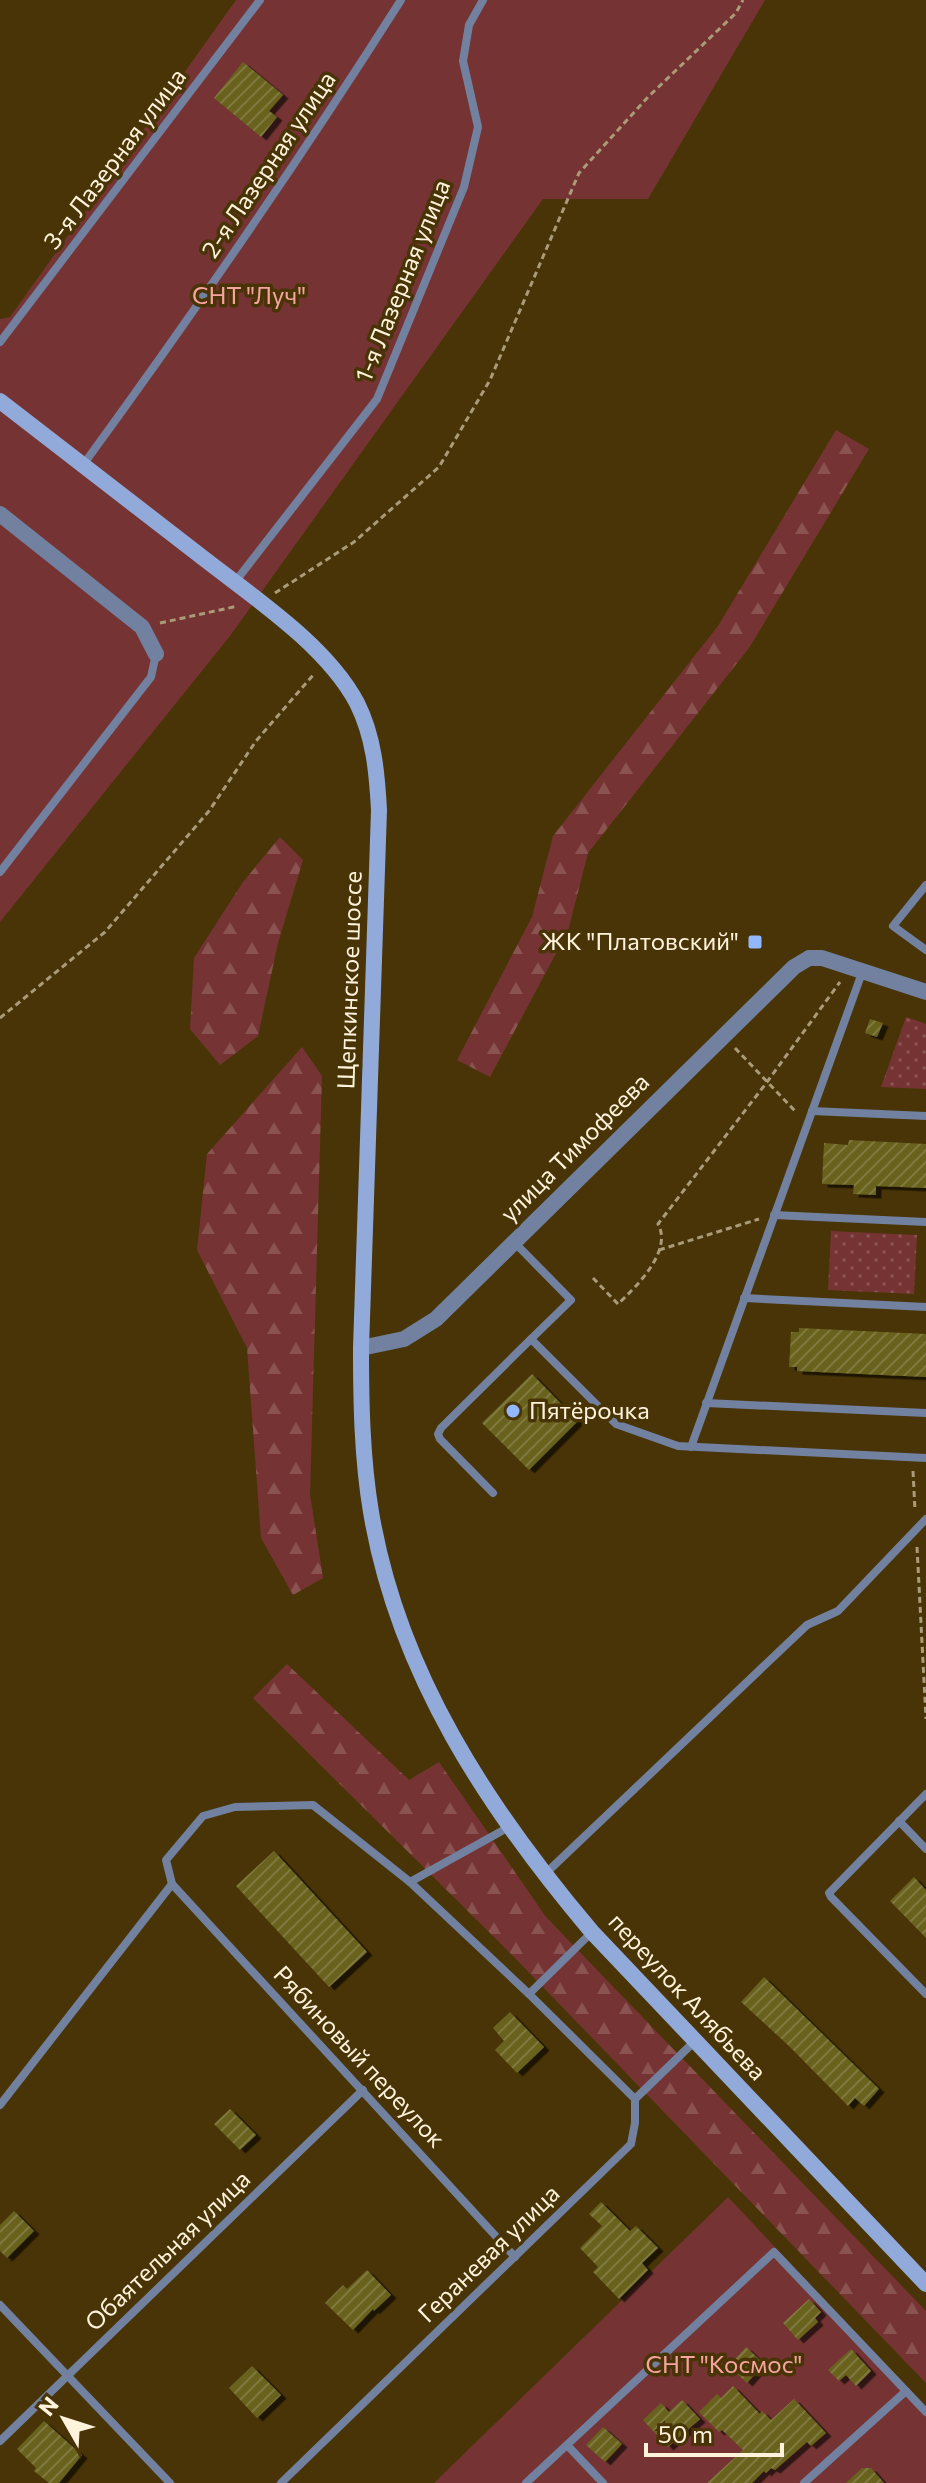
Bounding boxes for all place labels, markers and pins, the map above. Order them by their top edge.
place label: ЖК "Платовский" [541,926,739,955]
marker: ЖК "Платовский" [746,933,764,951]
place label: Пятёрочка [529,1395,650,1424]
marker: Пятёрочка [504,1402,522,1420]

